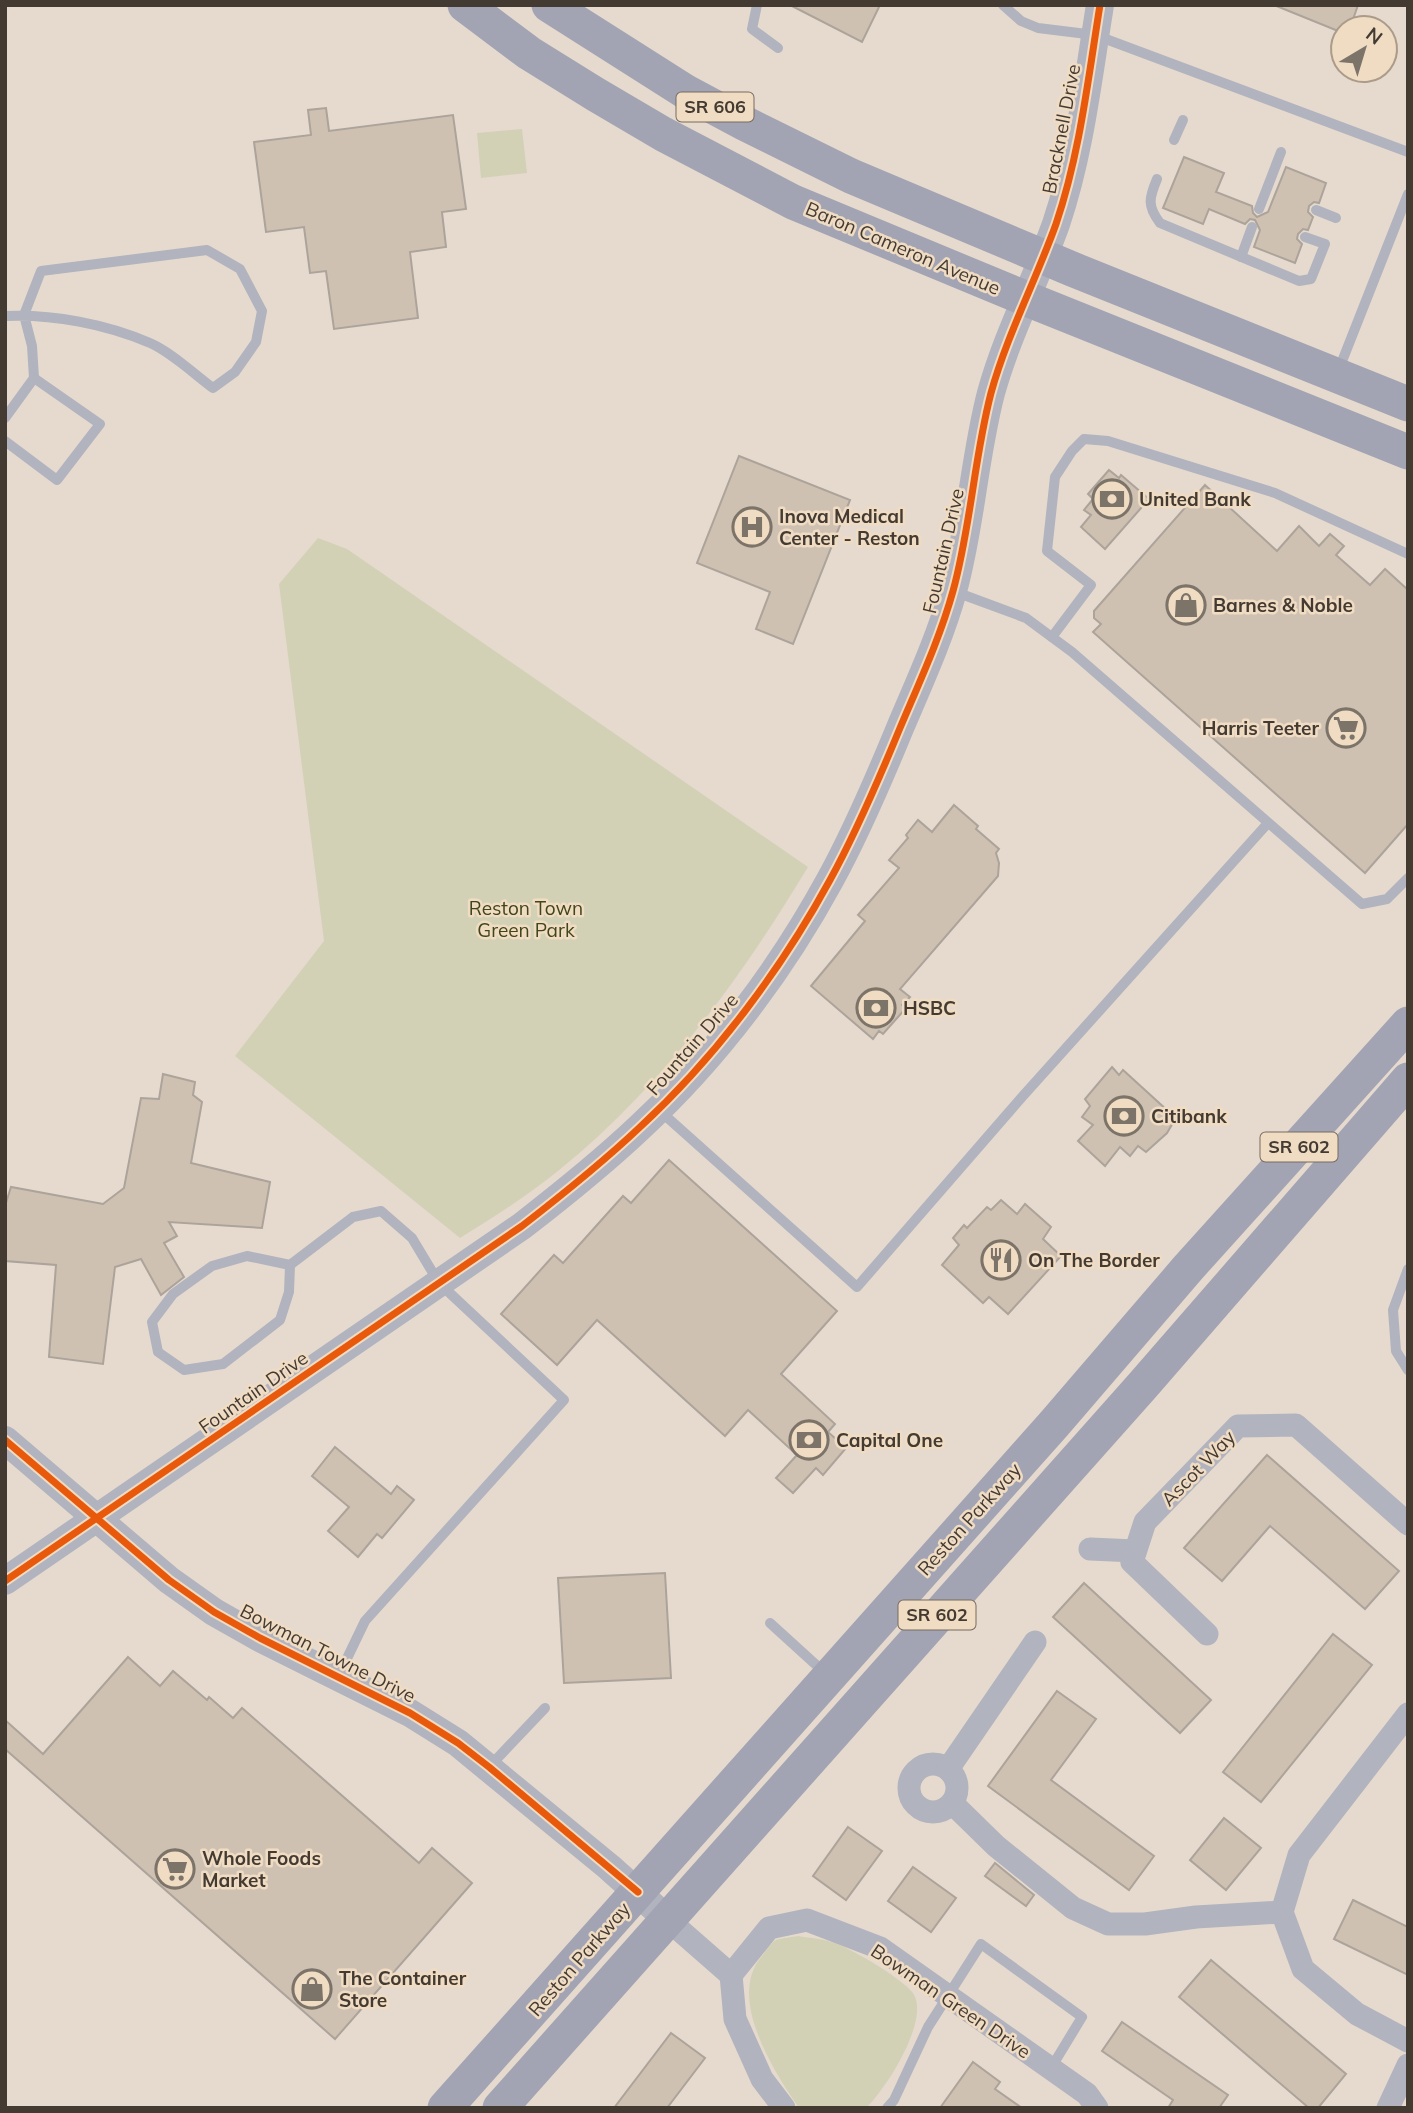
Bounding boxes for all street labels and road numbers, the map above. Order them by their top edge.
street label: Bracknell Drive [1037,62,1085,196]
road number: SR 606 [676,92,754,122]
street label: Baron Cameron Avenue [802,196,1004,300]
street label: Fountain Drive [917,486,969,616]
street label: Fountain Drive [641,988,743,1100]
road number: SR 602 [1260,1132,1338,1162]
street label: Fountain Drive [194,1346,312,1438]
street label: Ascot Way [1156,1425,1240,1511]
street label: Reston Parkway [912,1458,1026,1580]
street label: Bowman Towne Drive [236,1598,420,1708]
road number: SR 602 [898,1600,976,1630]
street label: Reston Parkway [523,1897,635,2021]
street label: Bowman Green Drive [867,1939,1035,2063]

